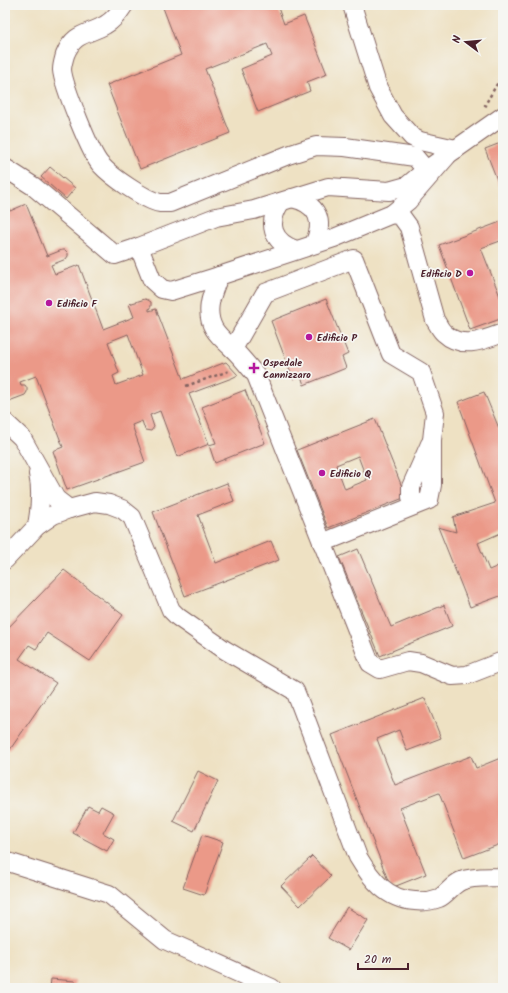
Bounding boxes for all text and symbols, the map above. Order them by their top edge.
north arrow [446,22,486,62]
text: N [448,34,467,45]
place label: Edificio D [421,266,462,282]
marker: Edificio D [465,268,475,278]
place label: Edificio F [57,296,98,312]
marker: Edificio F [44,298,54,308]
place label: Edificio P [317,330,358,346]
marker: Edificio P [304,332,314,342]
place label: Ospedale Cannizzaro [263,355,311,383]
marker: Ospedale Cannizzaro [248,362,260,374]
place label: Edificio Q [330,466,372,482]
marker: Edificio Q [317,468,327,478]
scale bar [358,945,408,971]
text: 20 m [364,950,392,969]

